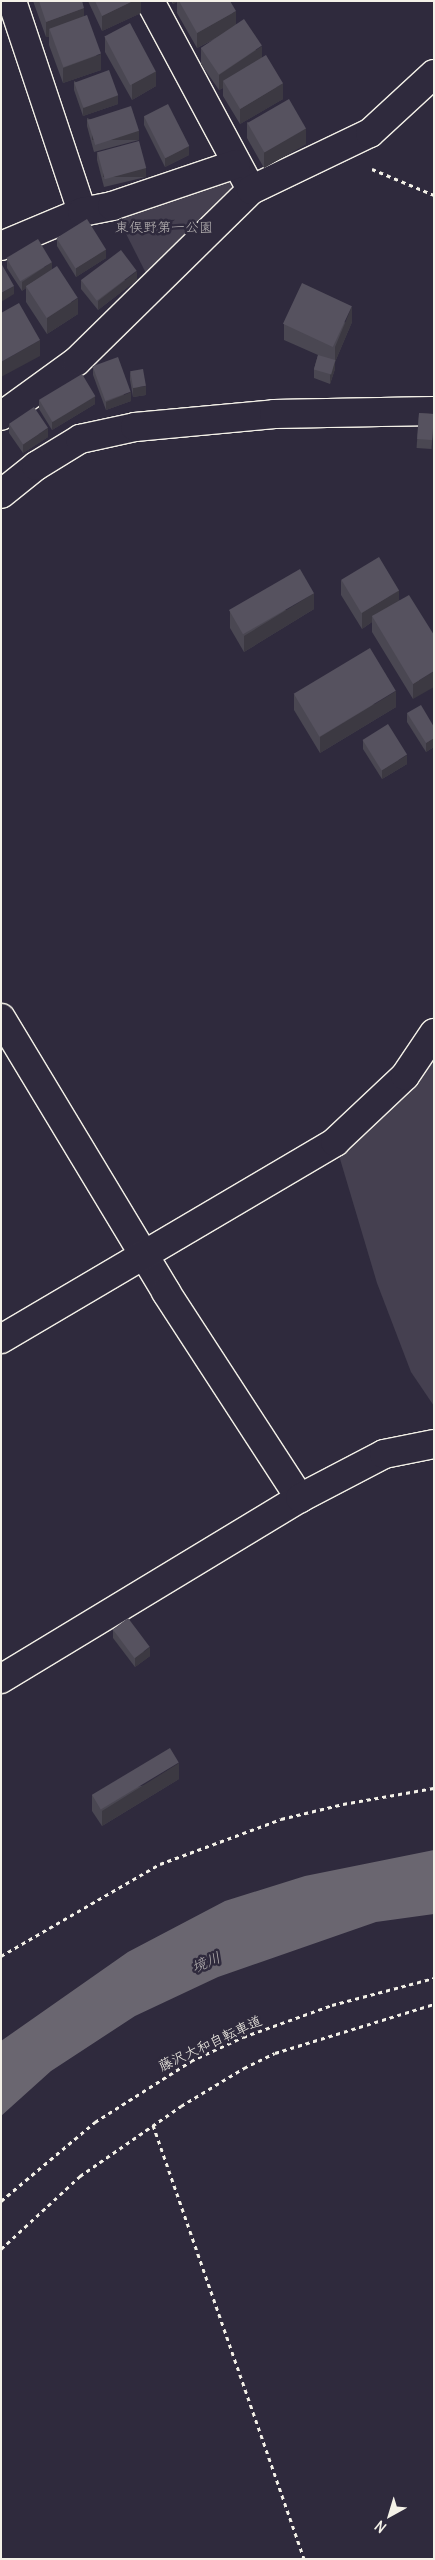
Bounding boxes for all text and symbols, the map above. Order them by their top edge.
park label: 東俣野第一公園 [115,219,213,235]
water label: 境川 [189,1948,223,1976]
street label: 藤沢大和自転車道 [156,2012,264,2074]
north arrow [365,2490,415,2540]
text: N [371,2517,390,2537]

